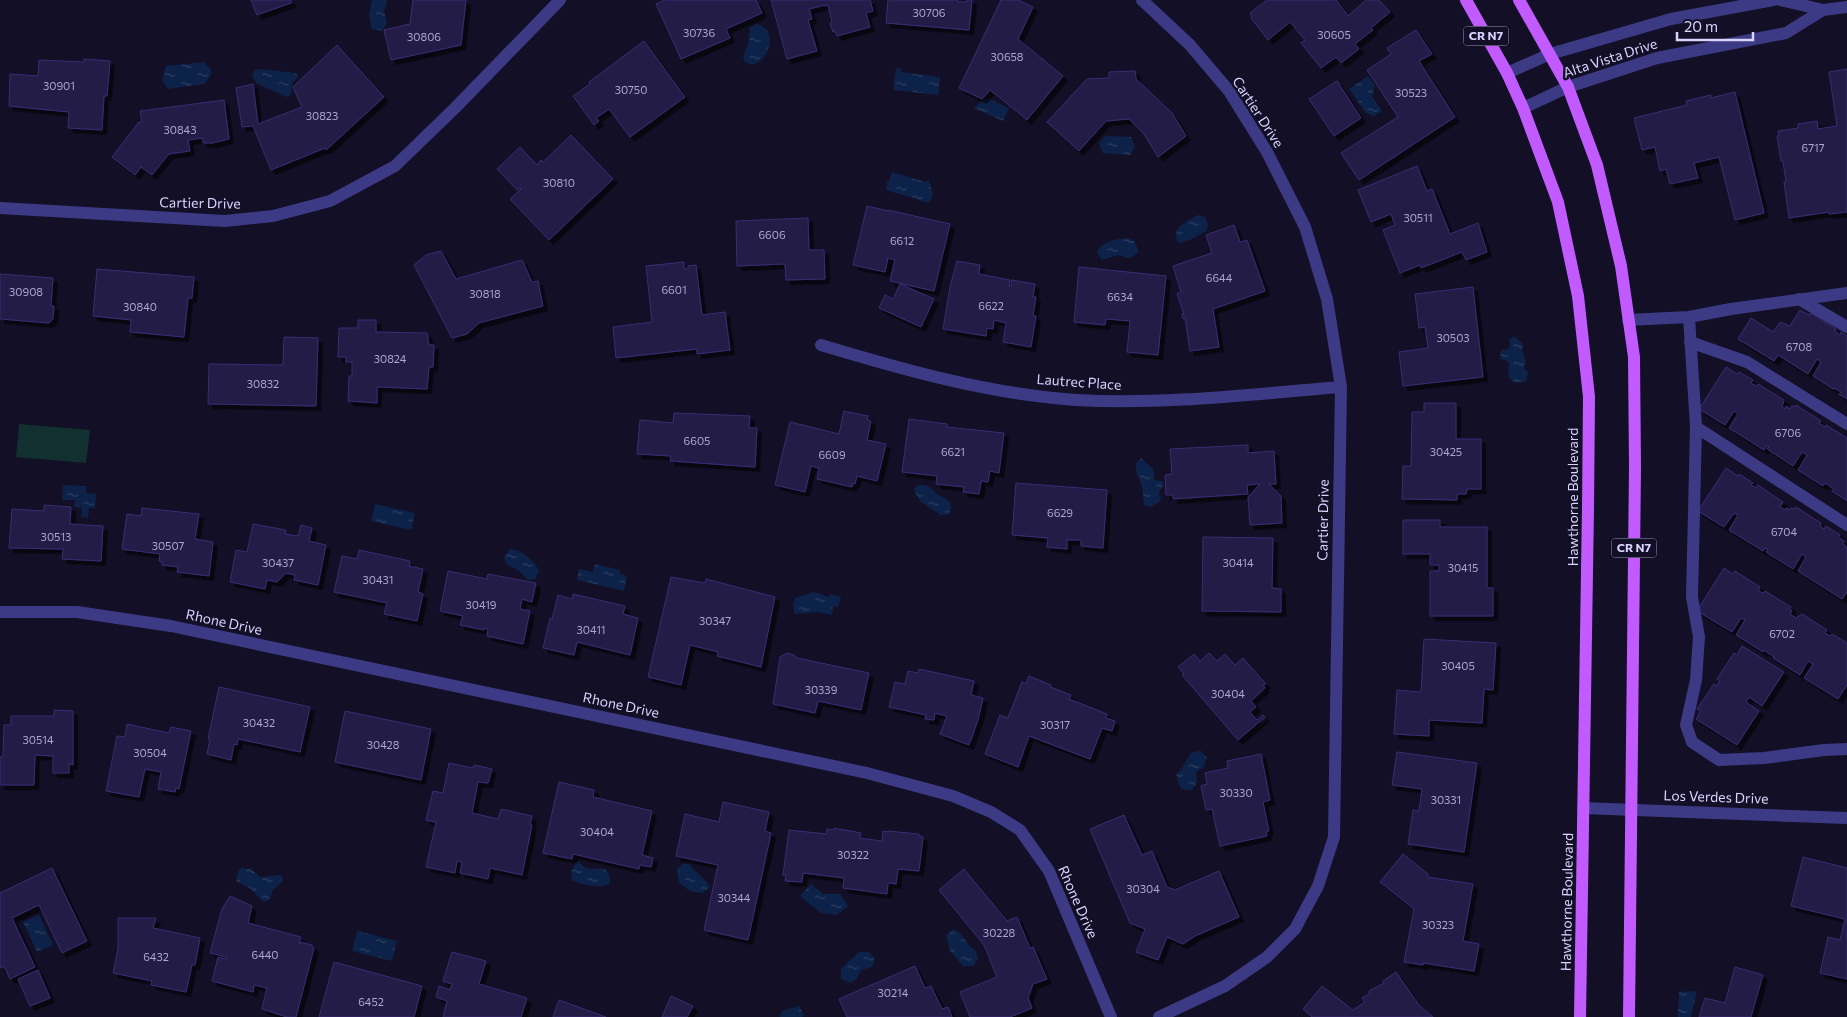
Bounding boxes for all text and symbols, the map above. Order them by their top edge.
house number: 30706 [912,6,946,19]
scale bar [1677,10,1753,42]
text: 20 m [1684,17,1718,35]
house number: 30736 [683,26,715,39]
road number: CR N7 [1464,27,1508,46]
house number: 30605 [1317,28,1351,41]
house number: 30806 [407,30,441,43]
street label: Alta Vista Drive [1561,34,1659,81]
house number: 30658 [990,50,1024,63]
street label: Cartier Drive [1229,73,1288,150]
house number: 30901 [43,79,75,92]
house number: 30750 [615,83,647,96]
house number: 30523 [1395,86,1427,99]
house number: 30823 [306,109,338,122]
house number: 30843 [163,123,197,136]
house number: 6717 [1802,141,1825,154]
house number: 30810 [543,176,575,189]
street label: Cartier Drive [159,193,241,212]
house number: 30511 [1403,211,1433,224]
house number: 6606 [758,228,786,241]
house number: 6612 [890,234,914,247]
house number: 6644 [1206,271,1233,284]
house number: 6601 [661,283,687,296]
house number: 30908 [9,285,43,298]
house number: 30818 [469,287,501,300]
house number: 6634 [1107,290,1133,303]
house number: 6622 [978,299,1004,312]
house number: 30840 [123,300,157,313]
house number: 30503 [1436,331,1470,344]
house number: 6708 [1786,340,1812,353]
house number: 30824 [374,352,407,365]
street label: Lautrec Place [1036,370,1122,393]
house number: 30832 [247,377,279,390]
house number: 6706 [1775,426,1801,439]
street label: Hawthorne Boulevard [1564,428,1581,566]
house number: 6605 [684,434,710,447]
house number: 6621 [941,445,965,458]
house number: 30425 [1430,445,1462,458]
house number: 6609 [818,448,846,461]
street label: Cartier Drive [1313,479,1332,561]
house number: 6629 [1047,506,1073,519]
house number: 6704 [1771,525,1797,538]
house number: 30513 [41,530,71,543]
road number: CR N7 [1612,538,1656,558]
house number: 30507 [152,539,185,552]
house number: 30437 [262,556,294,569]
house number: 30414 [1222,556,1254,569]
house number: 30415 [1448,561,1478,574]
house number: 30431 [362,573,394,586]
house number: 30419 [465,598,497,611]
street label: Rhone Drive [184,605,264,638]
house number: 30347 [699,614,731,627]
house number: 30411 [576,623,606,636]
house number: 6702 [1769,627,1795,640]
house number: 30405 [1441,659,1475,672]
house number: 30339 [805,683,838,696]
house number: 30404 [1211,687,1245,700]
street label: Rhone Drive [581,688,661,721]
house number: 30432 [243,716,275,729]
house number: 30317 [1040,718,1070,731]
house number: 30514 [22,733,54,746]
house number: 30428 [367,738,400,751]
house number: 30504 [133,746,167,759]
house number: 30330 [1219,786,1253,799]
street label: Los Verdes Drive [1663,786,1769,807]
house number: 30331 [1431,793,1461,806]
house number: 30404 [580,825,614,838]
street label: Hawthorne Boulevard [1557,833,1576,971]
house number: 30322 [837,848,869,861]
street label: Rhone Drive [1055,863,1102,941]
house number: 30304 [1126,882,1160,895]
house number: 30344 [718,891,751,904]
house number: 30323 [1422,918,1454,931]
house number: 30228 [983,926,1015,939]
house number: 6440 [251,948,279,961]
house number: 6432 [143,950,169,963]
house number: 30214 [878,986,909,999]
house number: 6452 [358,995,384,1008]

